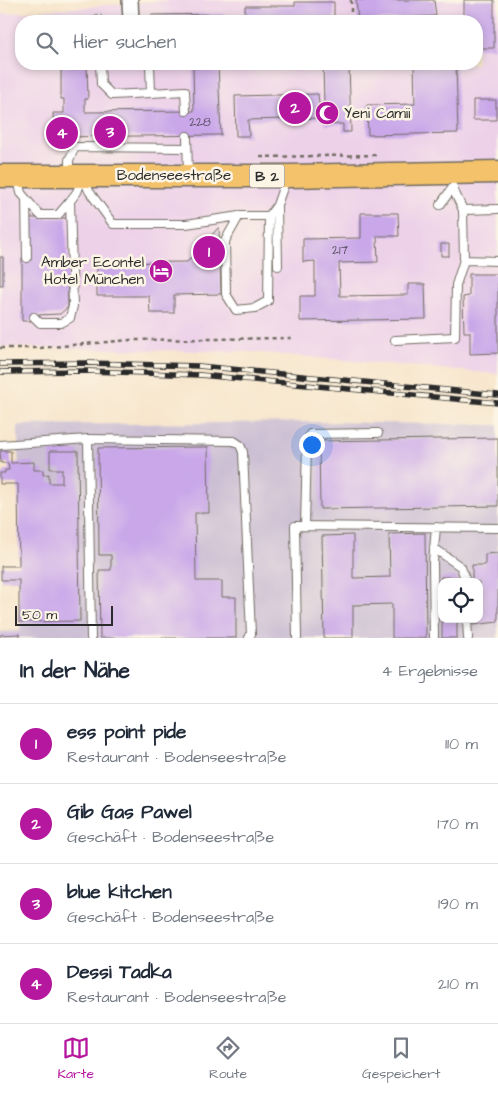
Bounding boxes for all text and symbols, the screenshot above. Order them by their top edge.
search box [15,15,483,70]
icon: search [33,29,61,57]
text: Hier suchen [73,29,176,56]
pin: 2 [279,89,311,127]
mosque icon: Yeni Camii [314,100,340,126]
place label: Yeni Camii [344,103,411,124]
pin: 3 [94,113,126,151]
pin: 4 [46,114,78,152]
house number: 228 [189,114,211,131]
street label: Bodenseestraße [117,165,231,186]
road number: B 2 [250,165,284,188]
pin: 1 [193,233,225,271]
house number: 217 [332,242,349,259]
place label: Amber Econtel Hotel München [41,252,144,290]
hotel icon: Amber Econtel Hotel München [148,258,174,284]
your location [299,432,325,458]
map controls [438,578,483,623]
button: locate [438,578,483,623]
scale bar [15,603,112,626]
text: 50 m [22,605,57,625]
text: In der Nähe [20,656,130,685]
text: 4 Ergebnisse [381,660,478,682]
text: ess point pide [67,719,186,746]
text: 1 [35,733,37,755]
text: 110 m [445,733,478,755]
text: Restaurant · Bodenseestraße [67,746,286,768]
text: Gib Gas Pawel [67,799,192,826]
text: 2 [31,813,41,835]
text: 170 m [437,813,478,835]
text: Geschäft · Bodenseestraße [67,826,274,848]
text: blue kitchen [67,879,172,906]
text: 3 [32,893,40,915]
text: 190 m [438,893,478,915]
text: Geschäft · Bodenseestraße [67,906,274,928]
text: Dessi Tadka [67,959,172,986]
text: 4 [31,973,41,995]
text: 210 m [438,973,478,995]
text: Restaurant · Bodenseestraße [67,986,286,1008]
tab: Karte [57,1034,94,1084]
tab: Route [209,1034,247,1084]
tab: Gespeichert [362,1034,441,1084]

